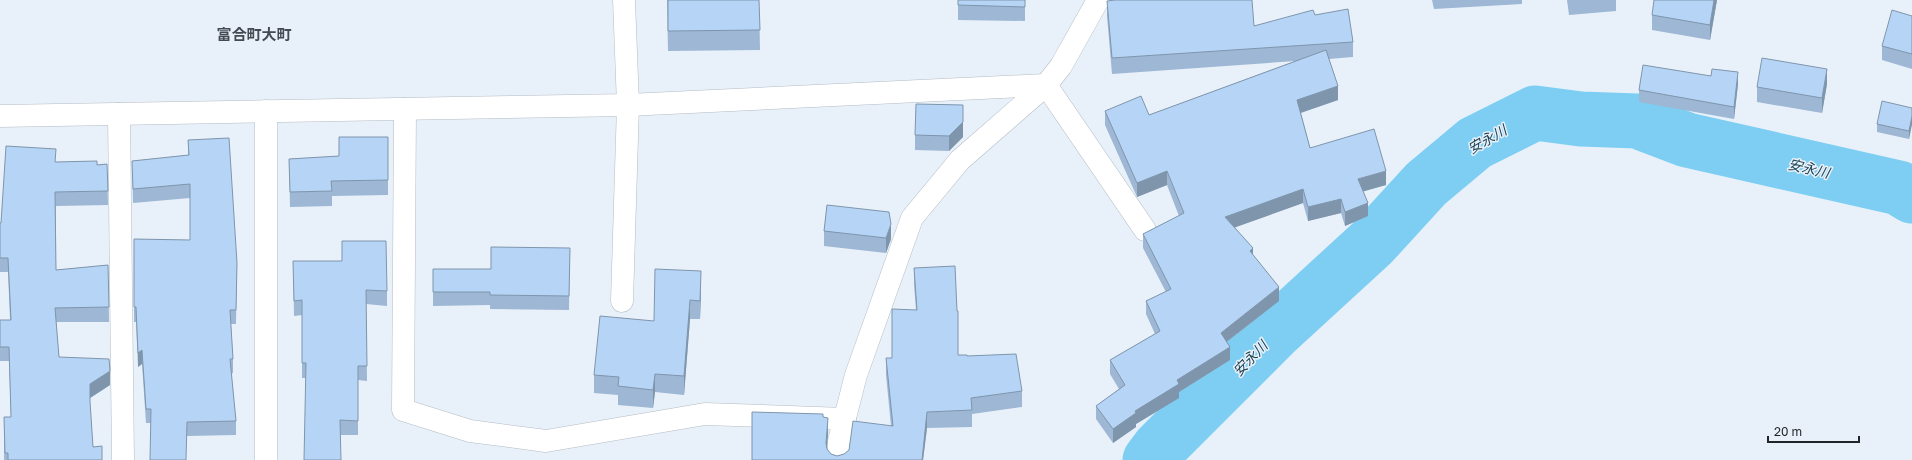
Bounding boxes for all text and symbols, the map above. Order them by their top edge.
district label: 富合町大町 [216,25,292,43]
water label: 安永川 [1465,120,1511,157]
water label: 安永川 [1787,155,1833,181]
water label: 安永川 [1229,336,1272,379]
scale bar [1768,418,1859,444]
text: 20 m [1774,424,1802,439]

